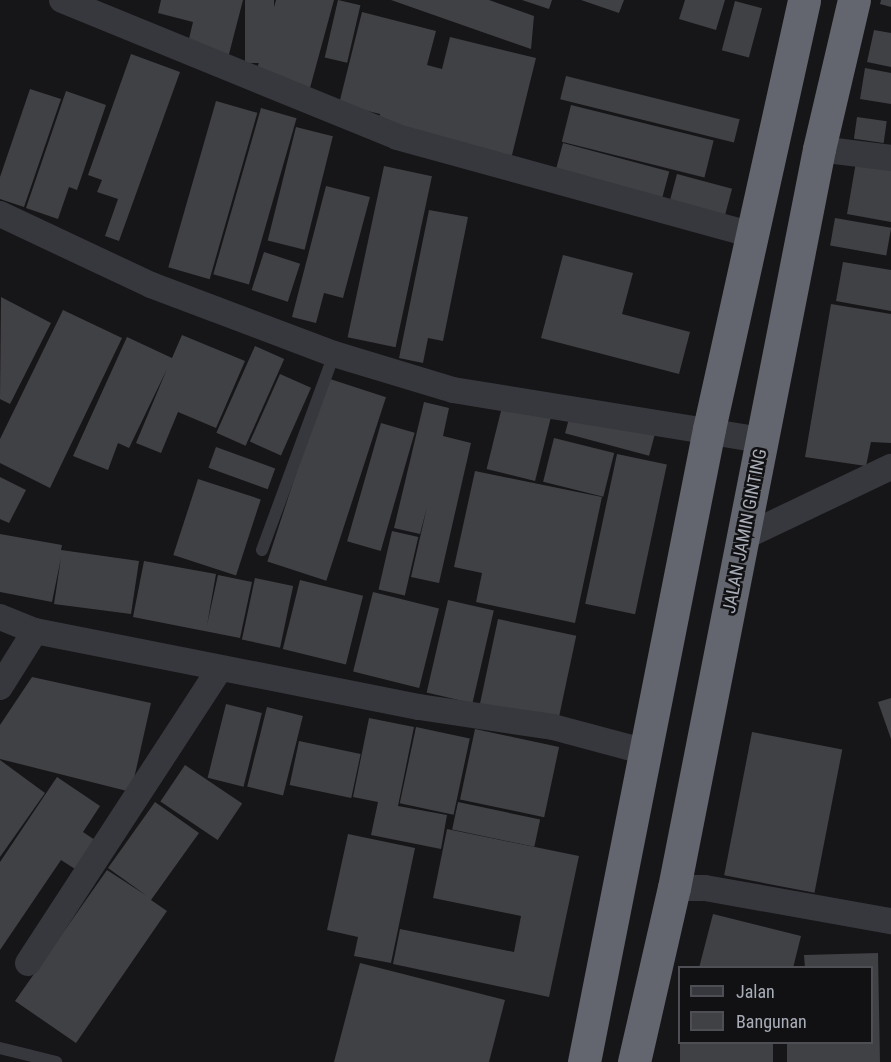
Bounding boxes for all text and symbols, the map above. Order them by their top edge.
street label: JALAN JAMIN GINTING [718,447,772,615]
legend [678,966,873,1044]
text: Jalan [736,981,775,1002]
text: Bangunan [736,1011,807,1032]

